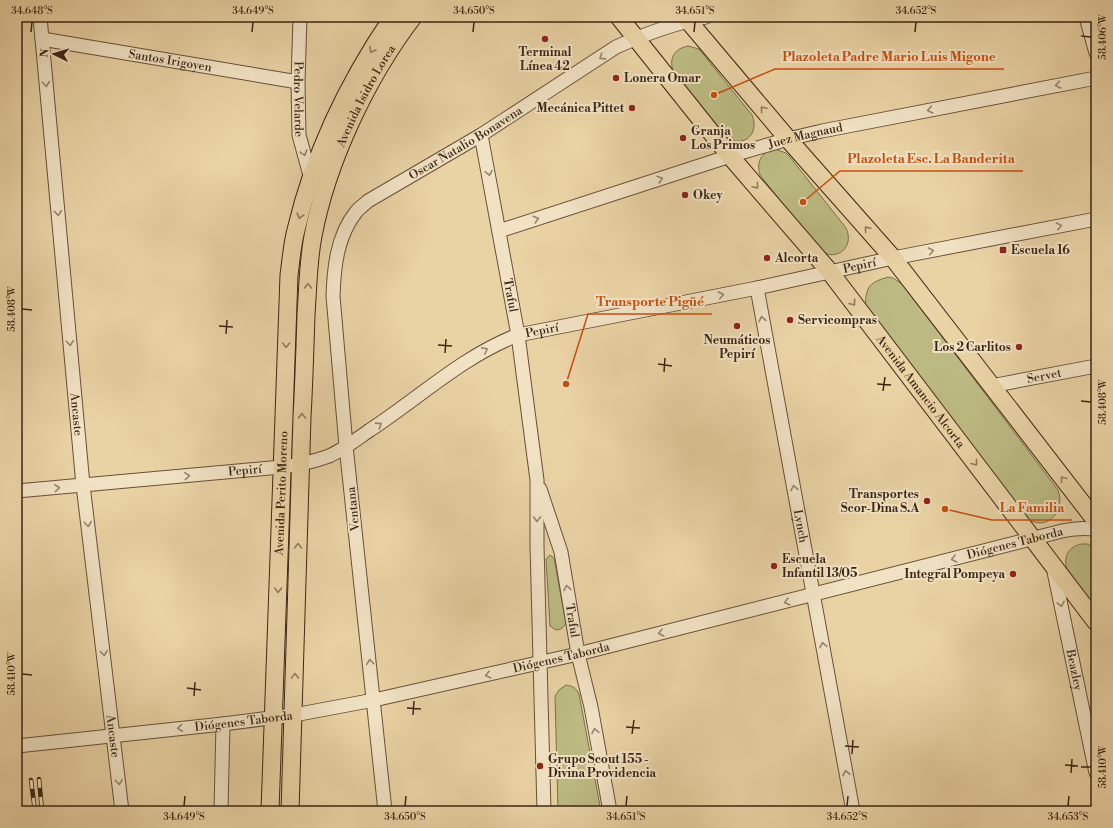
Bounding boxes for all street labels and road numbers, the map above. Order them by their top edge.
street label: Avenida Isidro Lorea [333,42,400,150]
street label: Santos Irigoyen [127,47,213,75]
street label: Pedro Velarde [290,61,306,137]
street label: Oscar Natalio Bonavena [406,103,526,183]
street label: Juez Magnaud [766,120,844,153]
street label: Pepirí [842,255,879,277]
street label: Traful [500,277,521,314]
street label: Pepirí [524,320,561,341]
street label: Avenida Amancio Alcorta [872,331,969,452]
street label: Servet [1026,366,1063,387]
street label: Ancaste [66,391,85,437]
street label: Avenida Perito Moreno [272,430,291,557]
street label: Pepirí [228,462,264,480]
street label: Ventana [344,485,363,533]
street label: Lynch [790,508,811,544]
street label: Diógenes Taborda [965,524,1065,563]
street label: Traful [562,603,582,639]
street label: Diógenes Taborda [512,639,612,676]
street label: Beazley [1062,647,1086,692]
street label: Diógenes Taborda [194,708,294,735]
street label: Ancaste [102,713,123,759]

